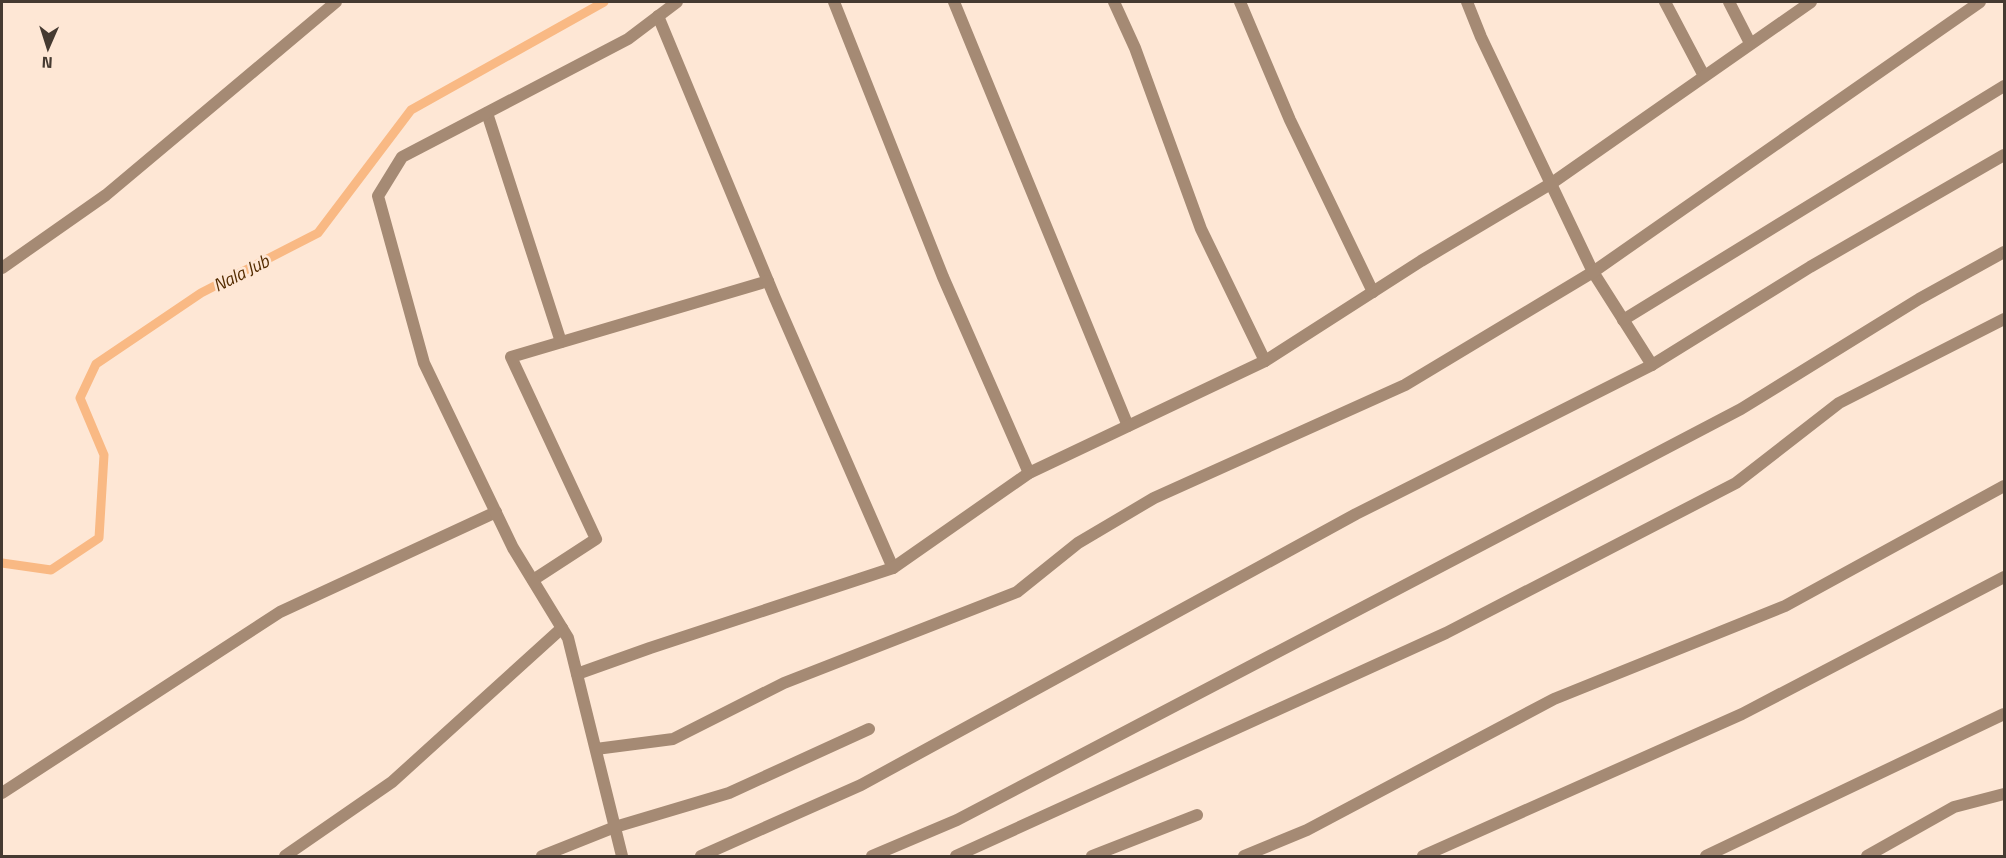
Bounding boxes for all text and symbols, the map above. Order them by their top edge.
north arrow [18,18,78,78]
text: N [41,51,53,75]
water label: Nala Jub [208,247,275,299]

